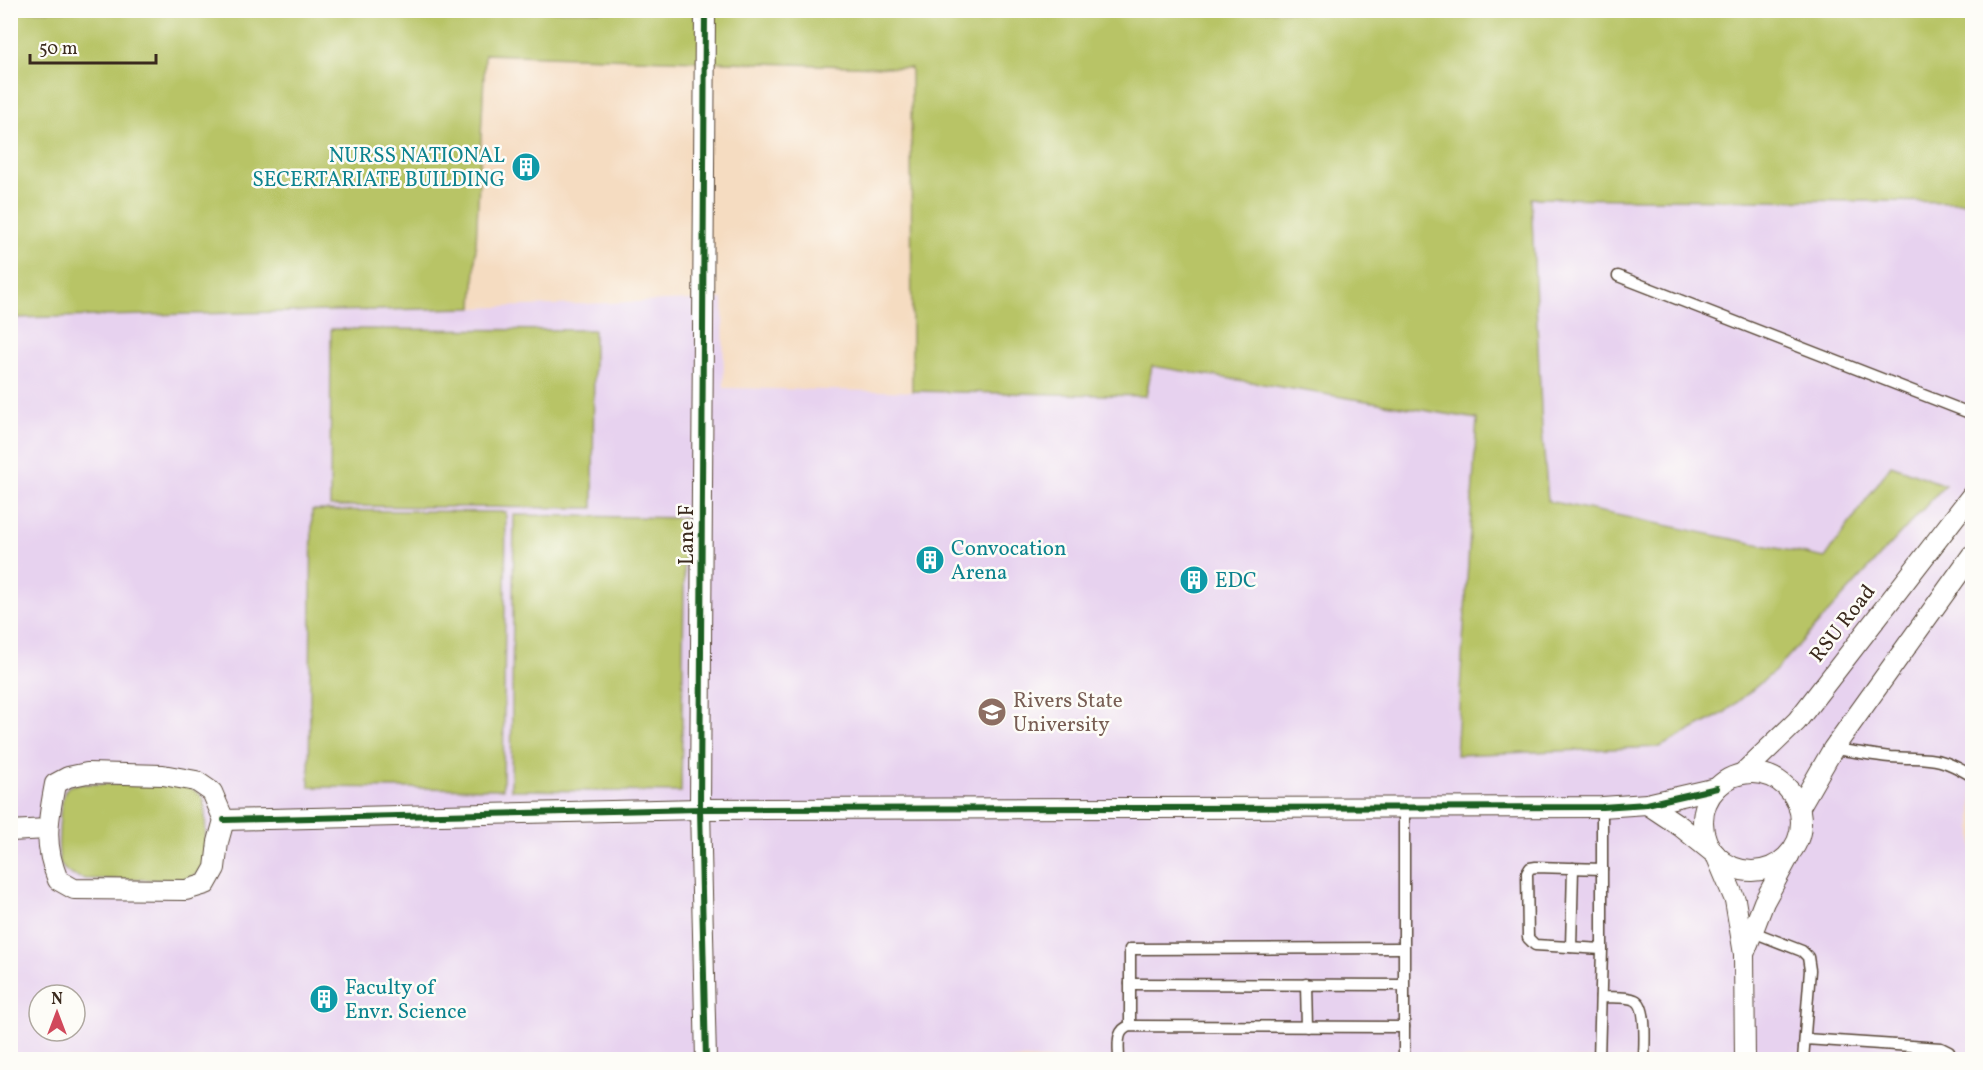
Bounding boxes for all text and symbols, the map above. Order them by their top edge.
scale bar [30,27,156,65]
text: 50 m [39,37,78,62]
place label: NURSS NATIONAL SECERTARIATE BUILDING [252,142,505,195]
building icon: NURSS NATIONAL SECERTARIATE BUILDING [510,151,542,183]
street label: Lane F [673,505,702,565]
place label: Convocation Arena [951,535,1067,588]
building icon: Convocation Arena [914,544,946,576]
building icon: EDC [1178,564,1210,596]
place label: EDC [1215,567,1257,596]
street label: RSU Road [1804,579,1883,669]
place label: Rivers State University [1013,687,1123,740]
school or university icon: Rivers State University [976,696,1008,728]
place label: Faculty of Envr. Science [345,974,467,1027]
north arrow [27,983,87,1043]
building icon: Faculty of Envr. Science [308,983,340,1015]
text: N [51,989,63,1011]

